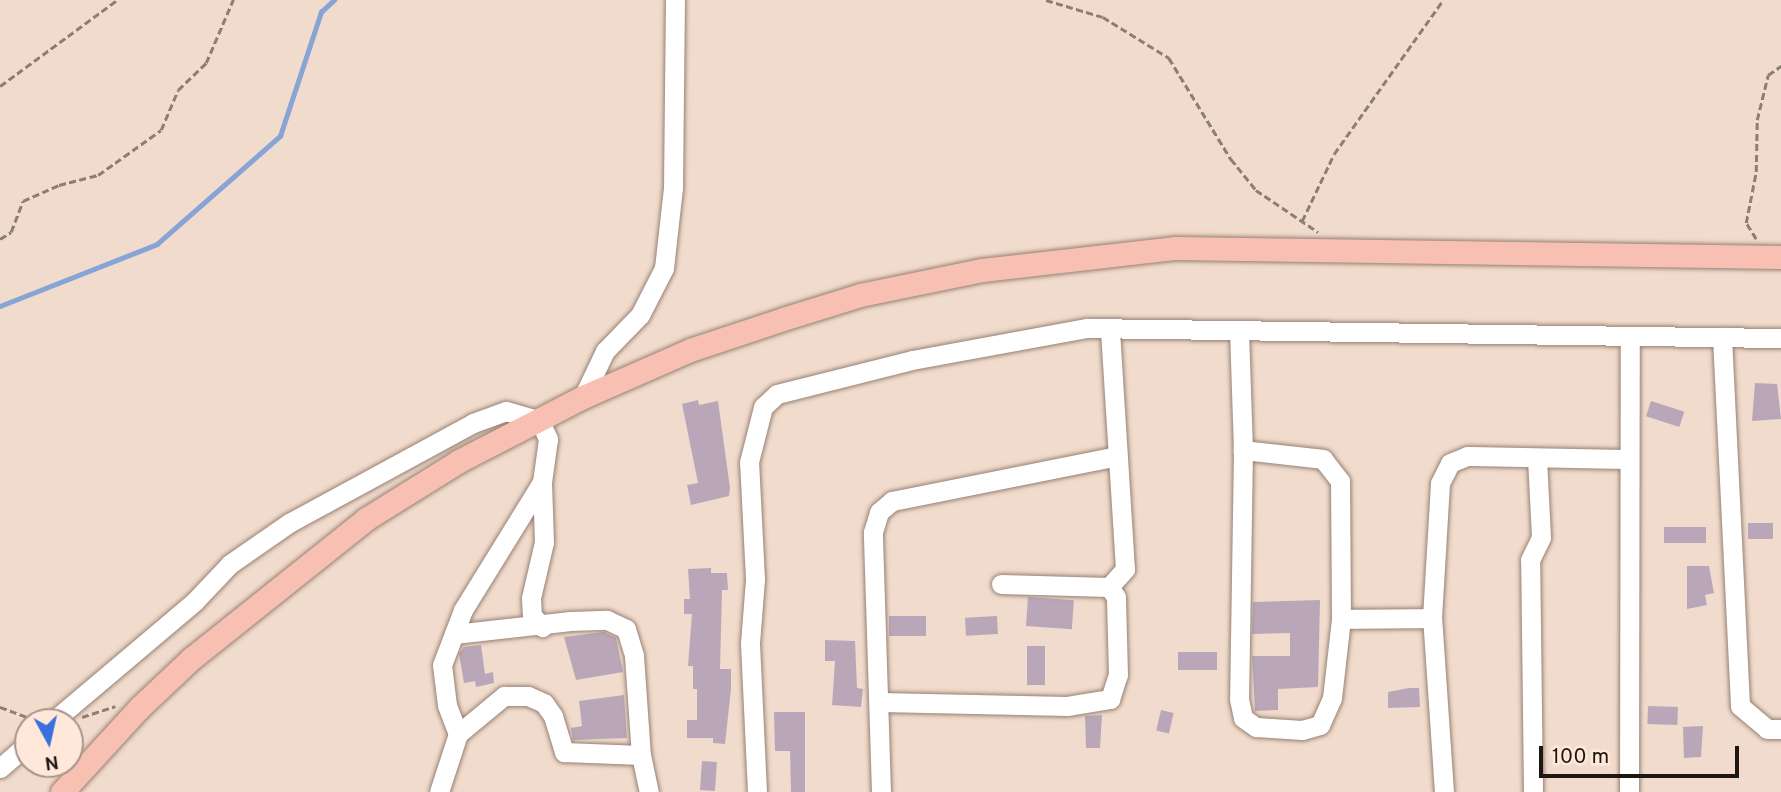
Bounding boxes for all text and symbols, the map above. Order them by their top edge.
north arrow [14,708,84,778]
scale bar [1543,732,1742,776]
text: 100 m [1552,744,1609,771]
text: N [43,749,60,775]

